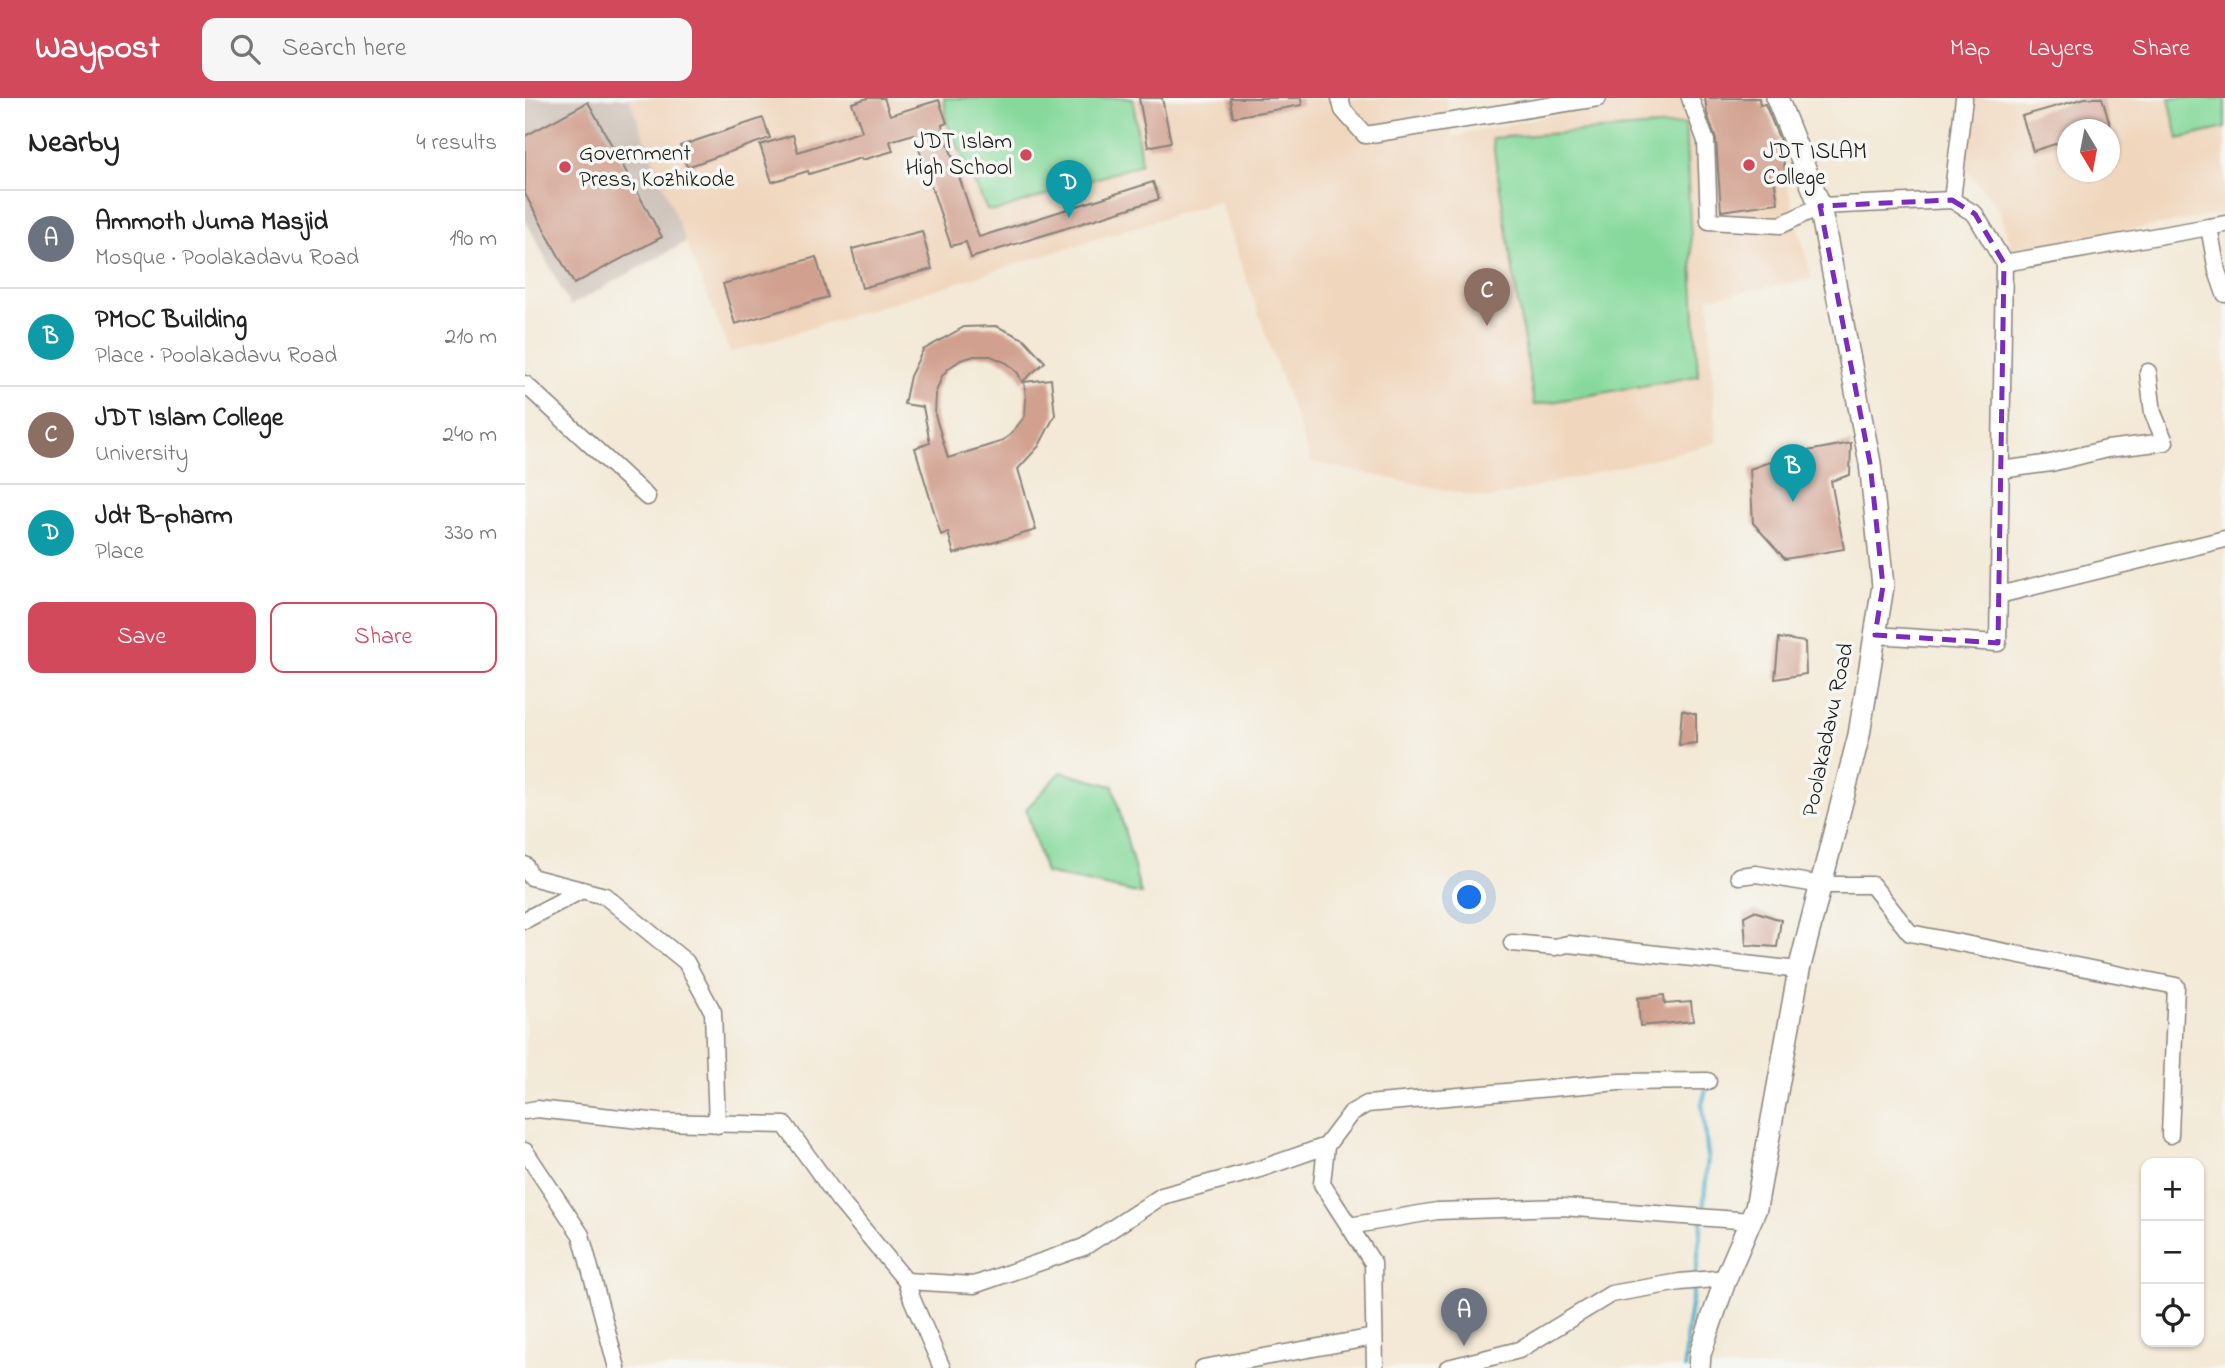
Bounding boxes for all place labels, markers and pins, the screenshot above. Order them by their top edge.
place label: JDT Islam High School [905,126,1012,186]
place label: JDT ISLAM College [1763,136,1867,196]
place label: Government Press, Kozhikode [579,138,735,197]
marker: JDT Islam High School [1018,147,1034,163]
marker: JDT ISLAM College [1741,157,1757,173]
marker: Government Press, Kozhikode [557,159,573,175]
pin: D [1046,160,1092,218]
pin: C [1464,268,1510,326]
pin: B [1770,444,1816,502]
pin: A [1441,1288,1487,1346]

